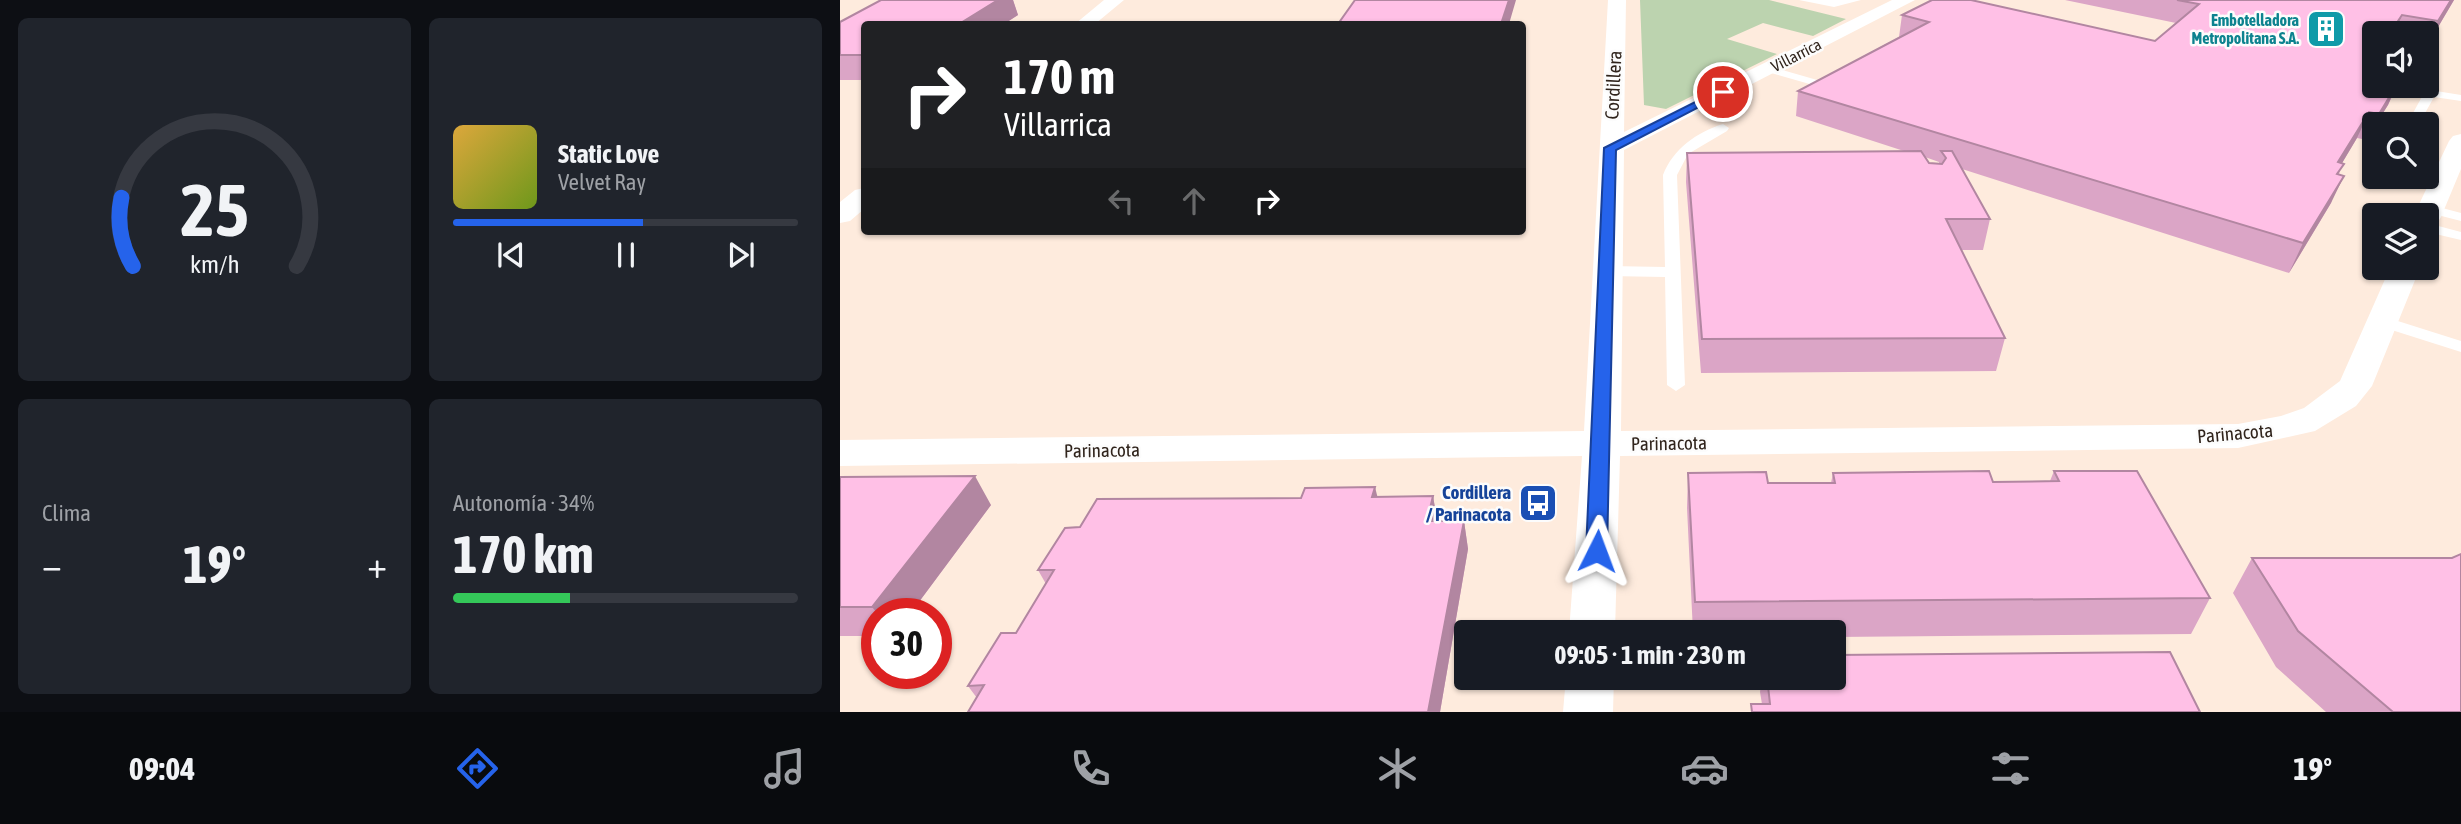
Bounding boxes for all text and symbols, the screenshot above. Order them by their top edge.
building icon: Embotelladora Metropolitana S.A. [2305,8,2347,50]
place label: Embotelladora Metropolitana S.A. [2191,11,2299,47]
map controls [2362,21,2439,280]
button: sound [2362,21,2439,98]
street label: Villarrica [1768,35,1824,75]
text: 170 m [1004,48,1115,104]
icon: right [889,49,980,140]
street label: Cordillera [1600,50,1626,120]
pin [1693,62,1753,122]
icon: arrive [1704,73,1742,111]
text: Villarrica [1004,106,1112,143]
button: search [2362,112,2439,189]
text: Static Love [558,139,659,169]
text: 25 [180,168,249,251]
text: Velvet Ray [558,169,646,195]
icon: left [1102,182,1140,220]
icon: ahead [1175,182,1213,220]
icon: right [1248,182,1286,220]
button: layers [2362,203,2439,280]
icon: previous [492,236,530,274]
icon: pause [607,236,645,274]
icon: next [722,236,760,274]
text: km/h [190,250,239,278]
street label: Parinacota [2196,419,2274,447]
street label: Parinacota [1631,431,1707,455]
street label: Parinacota [1064,438,1140,462]
place label: Cordillera / Parinacota [1426,481,1511,525]
bus stop icon: Cordillera / Parinacota [1517,482,1559,524]
text: Autonomía · 34% [453,490,594,516]
text: Clima [42,500,91,526]
position arrow [1560,514,1634,588]
text: 170 km [453,524,594,584]
text: 19° [183,534,246,594]
text: − [42,543,62,586]
text: + [367,543,387,586]
speed limit sign: 30 [861,598,952,689]
text: 09:05 · 1 min · 230 m [1554,640,1746,670]
icon: directions [453,744,502,793]
icon: music [760,744,809,793]
icon: phone [1066,744,1115,793]
icon: climate [1373,744,1422,793]
icon: car [1680,744,1729,793]
icon: filters [1986,744,2035,793]
text: 09:04 [129,750,195,787]
text: 19° [2293,750,2332,787]

